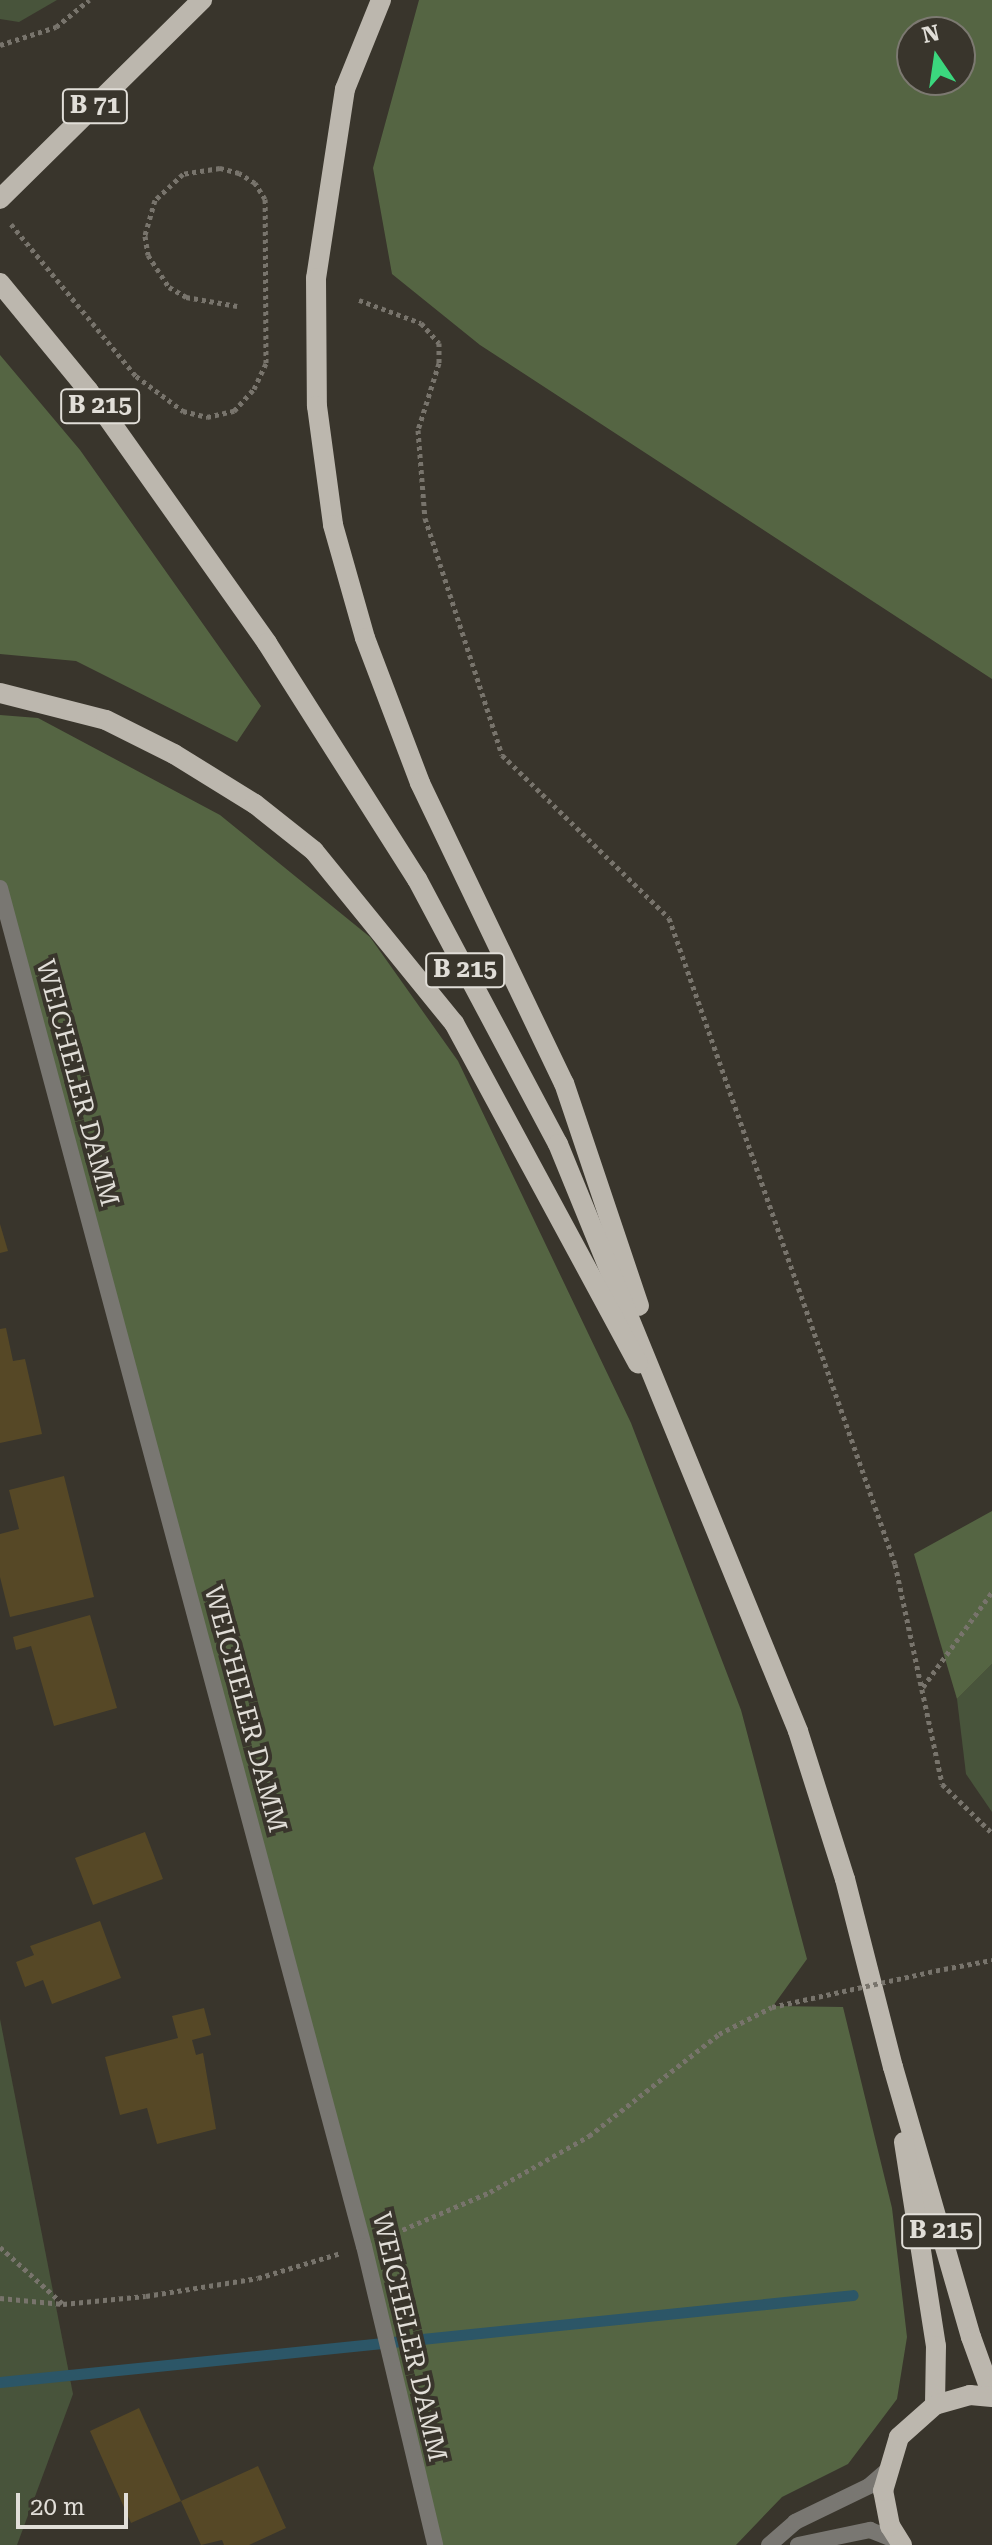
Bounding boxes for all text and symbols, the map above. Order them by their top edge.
north arrow [896,16,976,96]
text: N [920,20,942,48]
road number: B 71 [61,86,129,126]
road number: B 215 [60,386,140,426]
road number: B 215 [425,950,505,990]
street label: WEICHELER DAMM [29,956,125,1210]
street label: WEICHELER DAMM [197,1582,293,1836]
street label: WEICHELER DAMM [365,2210,453,2464]
road number: B 215 [901,2211,981,2251]
scale bar [20,2477,132,2527]
text: 20 m [30,2493,85,2521]

